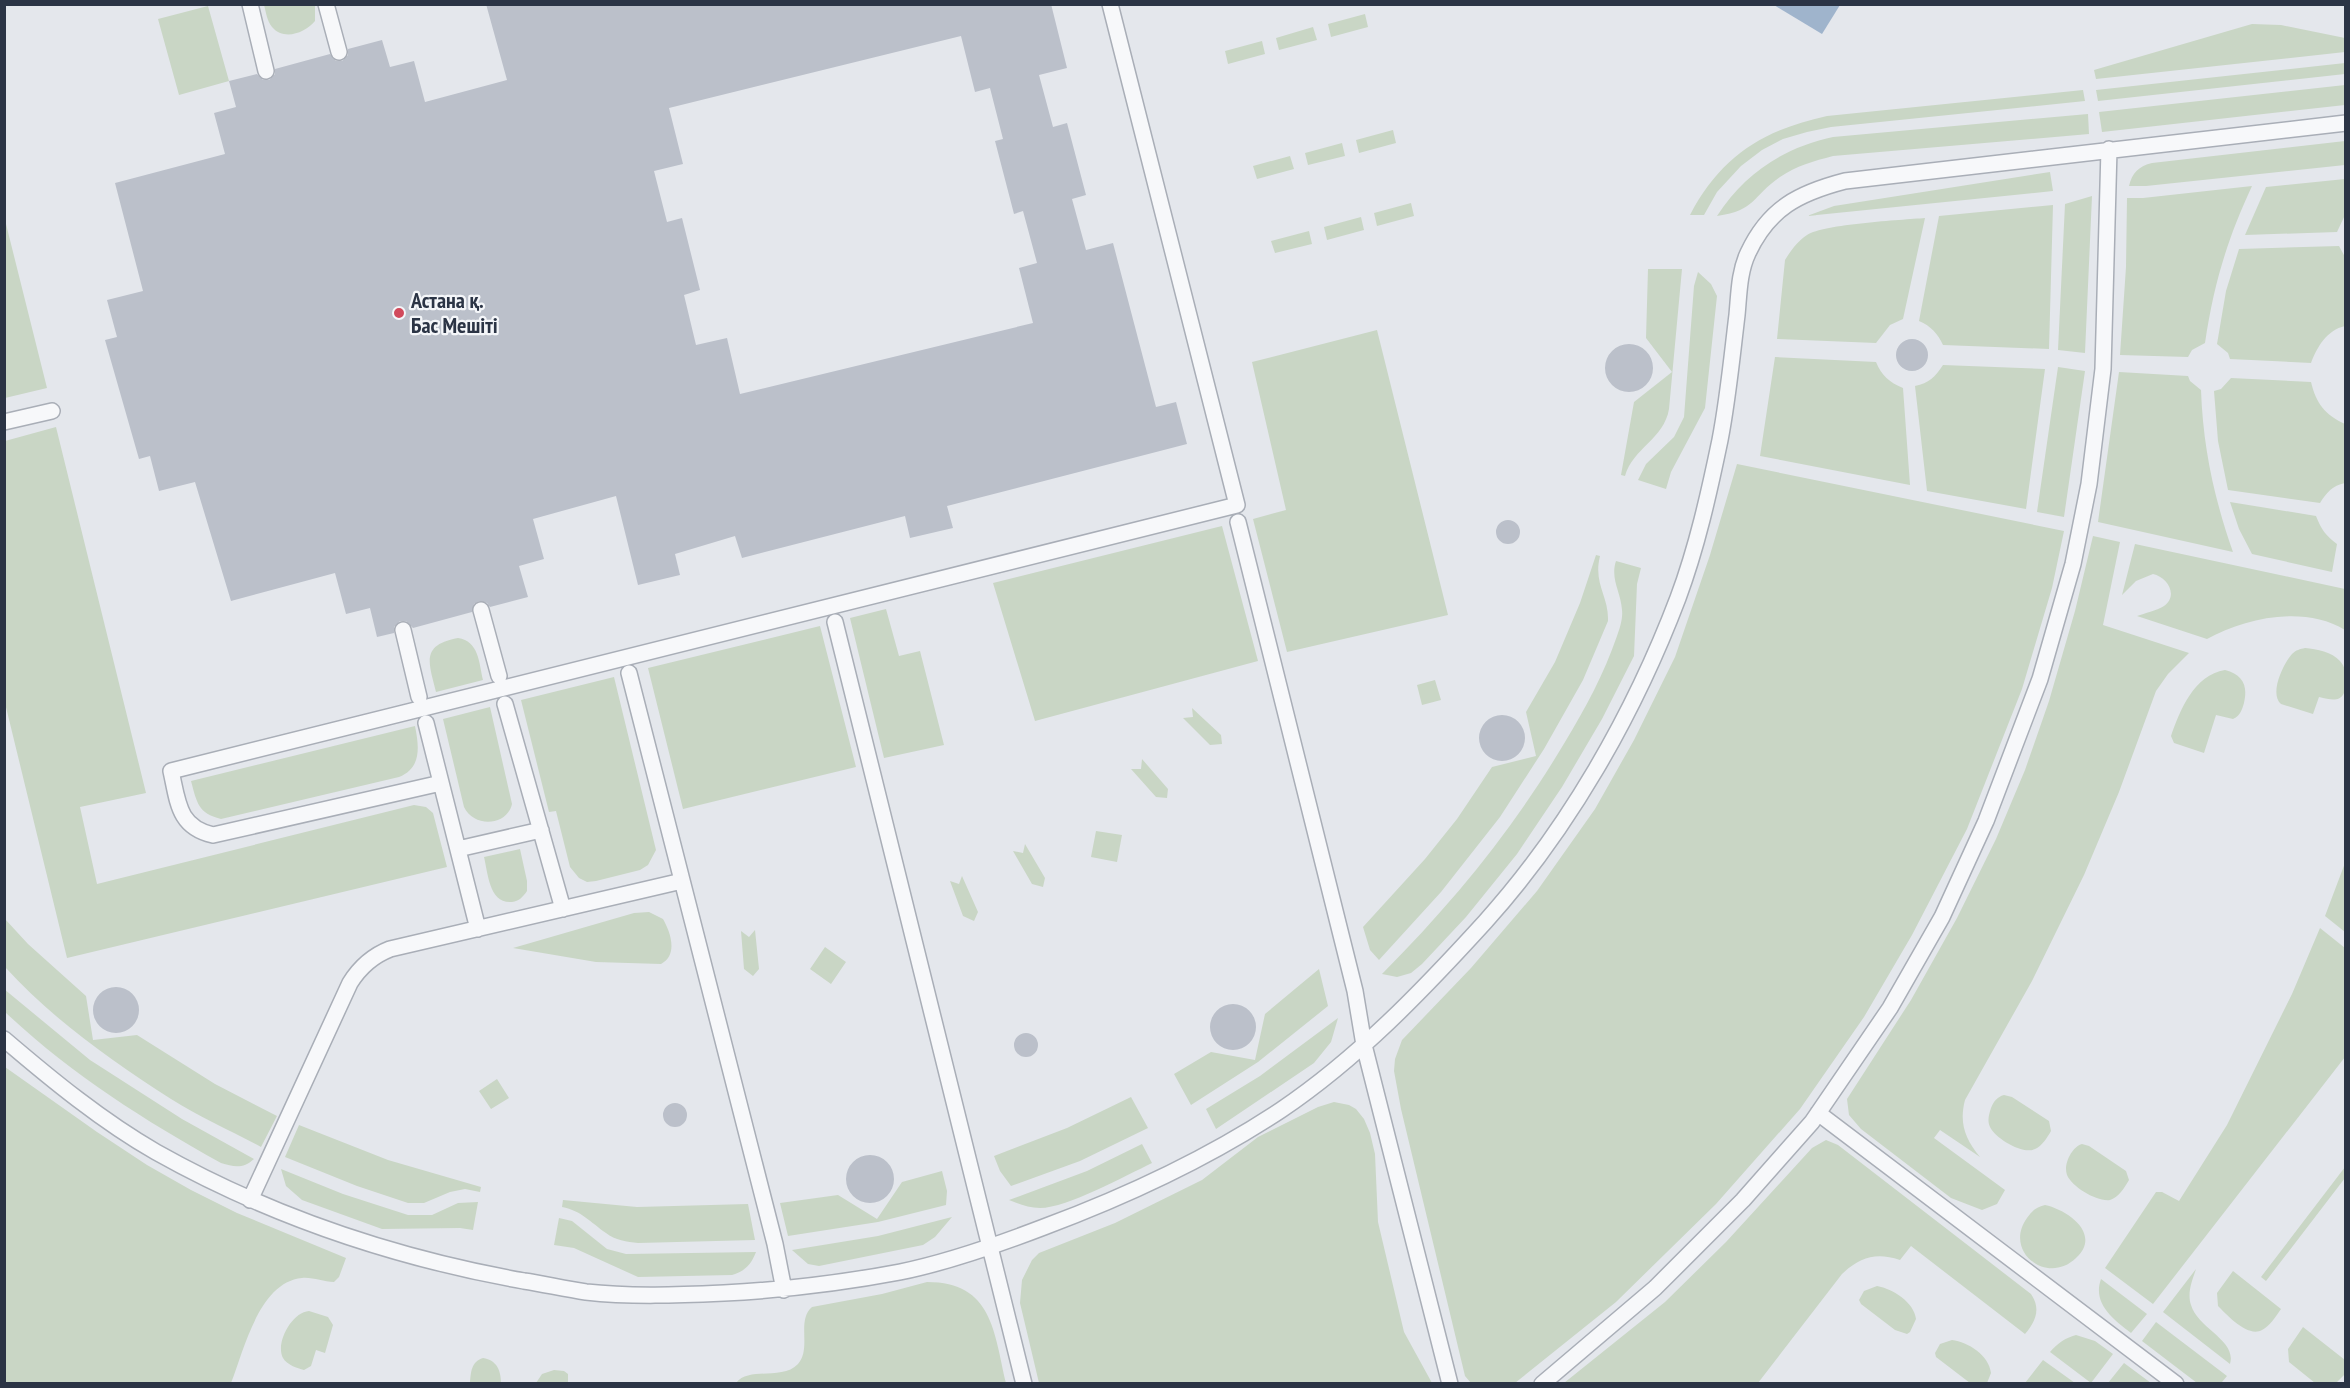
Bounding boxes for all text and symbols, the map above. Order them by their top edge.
place label: Астана қ. Бас Мешіті [410,286,498,339]
marker: Астана қ. Бас Мешіті [392,306,406,320]

